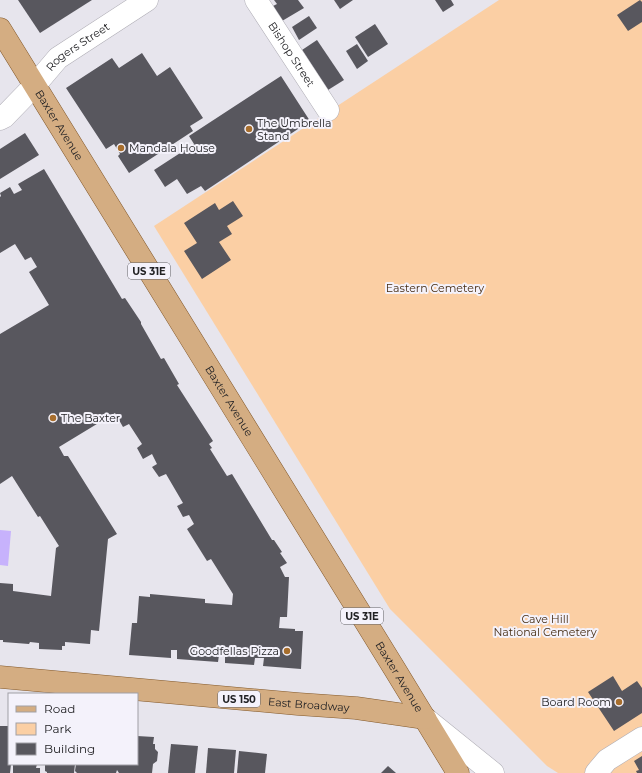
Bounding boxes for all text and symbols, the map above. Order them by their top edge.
street label: Rogers Street [43,19,113,74]
street label: Bishop Street [265,19,318,90]
street label: Baxter Avenue [32,87,87,163]
place label: The Umbrella Stand [257,116,331,143]
marker: The Umbrella Stand [244,124,254,134]
place label: Mandala House [129,141,215,155]
marker: Mandala House [116,143,126,153]
road number: US 31E [128,263,170,279]
park label: Eastern Cemetery [386,281,484,295]
street label: Baxter Avenue [202,363,257,439]
place label: The Baxter [61,411,120,425]
marker: The Baxter [48,413,58,423]
road number: US 31E [341,608,383,624]
park label: Cave Hill National Cemetery [493,612,597,639]
street label: Baxter Avenue [372,639,426,715]
place label: Goodfellas Pizza [190,644,279,658]
marker: Goodfellas Pizza [282,646,292,656]
road number: US 150 [218,691,260,707]
legend [8,693,138,765]
street label: East Broadway [267,694,350,715]
place label: Board Room [541,695,611,709]
marker: Board Room [614,697,624,707]
text: Road [44,701,75,716]
text: Park [44,721,72,736]
text: Building [44,741,95,756]

